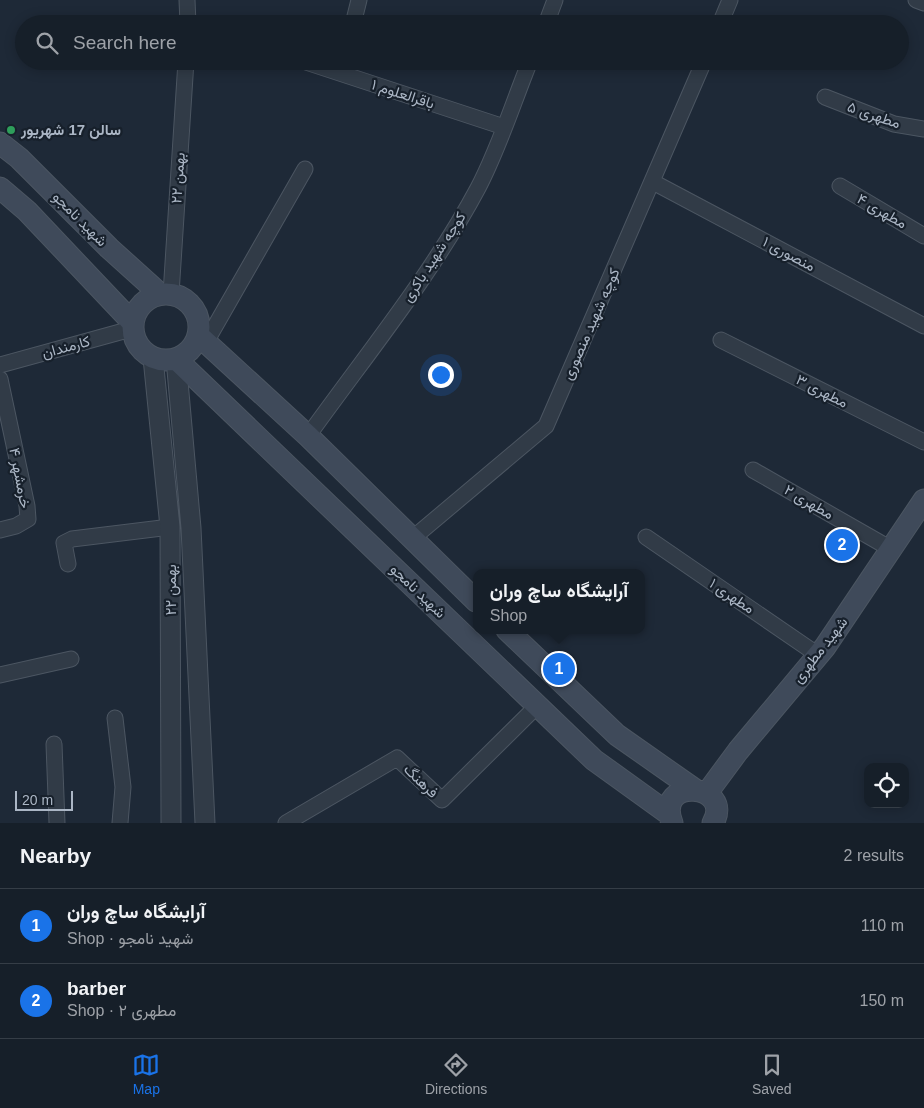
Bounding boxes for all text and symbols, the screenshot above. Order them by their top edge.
search box [15,15,909,70]
icon: search [33,29,61,57]
text: Search here [73,32,177,53]
street label: باقرالعلوم ۱ [369,75,437,114]
street label: مطهری ۵ [845,98,903,133]
place label: سالن 17 شهریور [20,121,121,139]
marker: سالن 17 شهریور [5,124,17,136]
street label: ۲۲ بهمن [167,152,190,204]
street label: شهید نامجو [49,188,111,250]
street label: مطهری ۴ [853,190,910,233]
street label: کوچه شهید باکری [398,208,471,306]
street label: منصوری ۱ [759,233,818,276]
street label: کوچه شهید منصوری [558,265,625,383]
street label: کارمندان [40,332,92,362]
your location [428,362,454,388]
street label: مطهری ۳ [792,370,851,413]
street label: خرمشهر ۴ [5,446,35,510]
street label: مطهری ۲ [781,481,837,524]
pin: 2 [826,526,858,564]
street label: شهید نامجو [387,560,450,622]
street label: ۲۲ بهمن [162,564,181,616]
popup [473,569,645,634]
street label: مطهری ۱ [705,574,758,618]
text: آرایشگاه ساچ وران [490,580,628,601]
text: Shop [490,607,527,624]
street label: شهید مطهری [789,613,852,687]
pin: 1 [543,650,575,688]
street label: فرهنگ [400,760,442,802]
map controls [864,763,909,808]
button: locate [864,763,909,808]
scale bar [15,788,72,811]
text: 20 m [22,792,53,808]
text: Nearby [20,844,91,867]
text: 2 results [844,847,904,864]
text: آرایشگاه ساچ وران [67,901,205,922]
text: 1 [32,917,40,934]
text: 110 m [861,917,904,934]
text: Shop · شهید نامجو [67,930,193,947]
text: barber [67,978,126,999]
text: 2 [32,992,40,1009]
text: 150 m [860,992,904,1009]
text: Shop · مطهری ۲ [67,1002,176,1019]
tab: Map [132,1051,160,1097]
tab: Directions [425,1051,487,1097]
tab: Saved [752,1051,792,1097]

